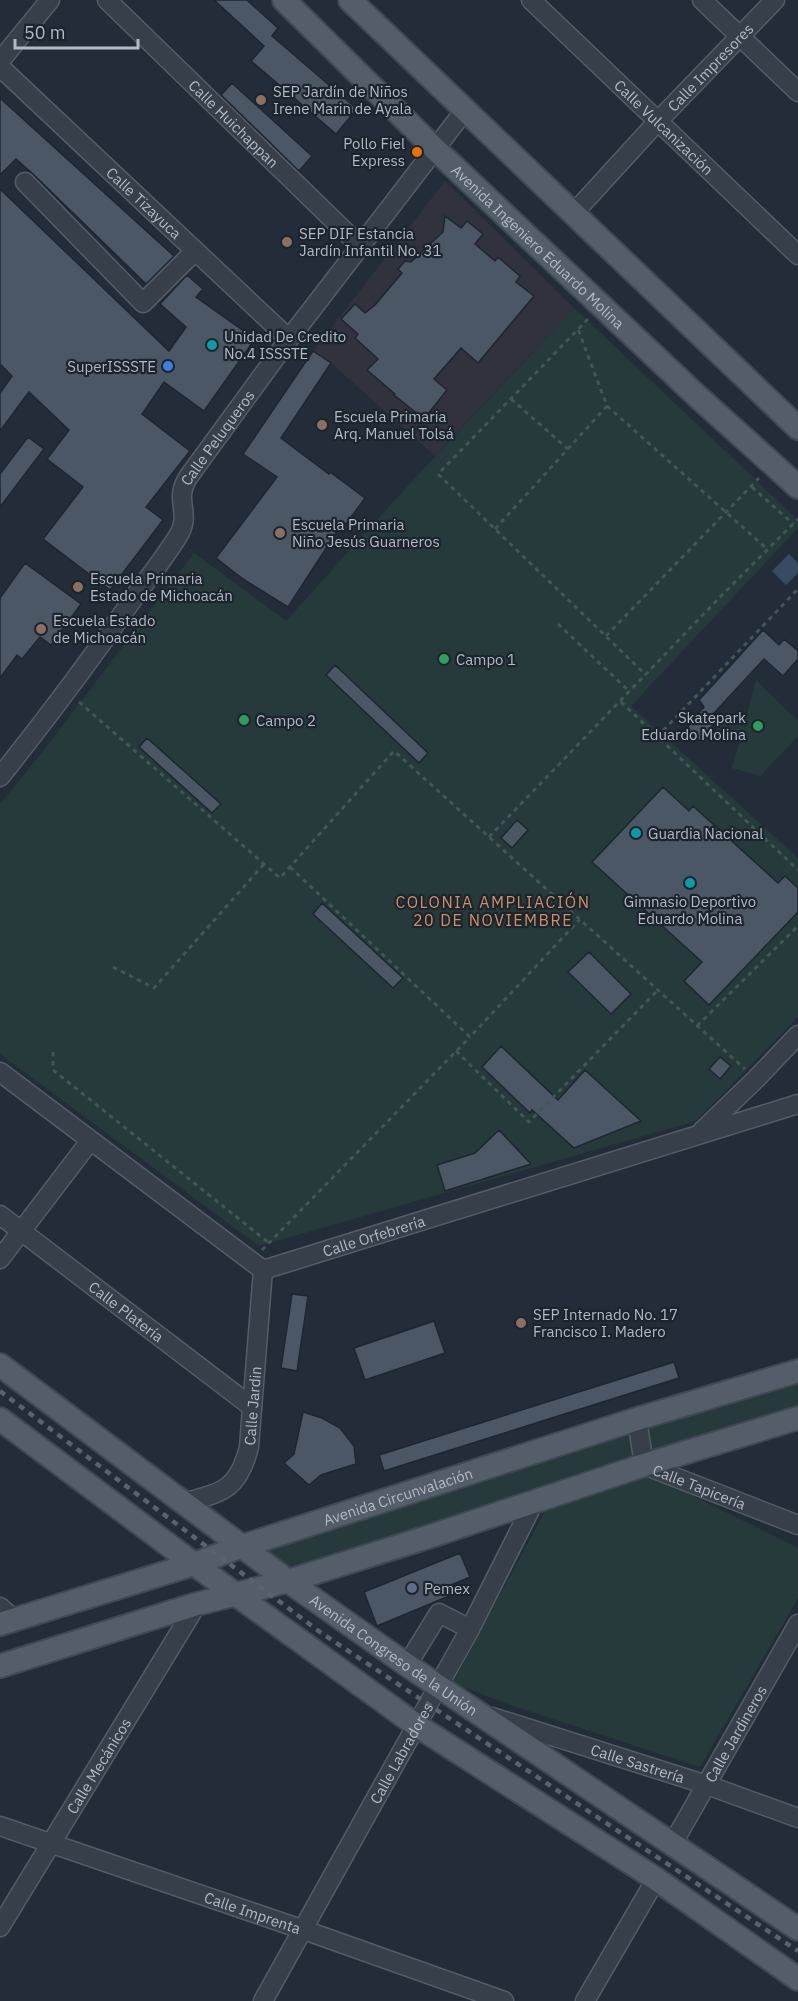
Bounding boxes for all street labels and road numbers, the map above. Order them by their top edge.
street label: Calle Impresores [663,19,757,115]
street label: Calle Huichappan [185,75,283,171]
street label: Calle Vulcanización [611,75,718,179]
street label: Avenida Ingeniero Eduardo Molina [448,160,629,332]
street label: Calle Tizayuca [103,163,186,243]
street label: Calle Peluqueros [176,386,258,489]
street label: Calle Orfebrería [320,1211,427,1260]
street label: Calle Platería [85,1277,168,1346]
street label: Calle Jardin [240,1365,265,1446]
street label: Calle Tapicería [650,1460,749,1513]
street label: Avenida Circunvalación [321,1463,475,1529]
street label: Avenida Congreso de la Unión [306,1590,481,1720]
street label: Calle Jardineros [700,1682,771,1786]
street label: Calle Labradores [365,1699,437,1807]
street label: Calle Mecánicos [62,1714,135,1817]
street label: Calle Sastrería [589,1739,687,1787]
street label: Calle Imprenta [202,1887,303,1938]

